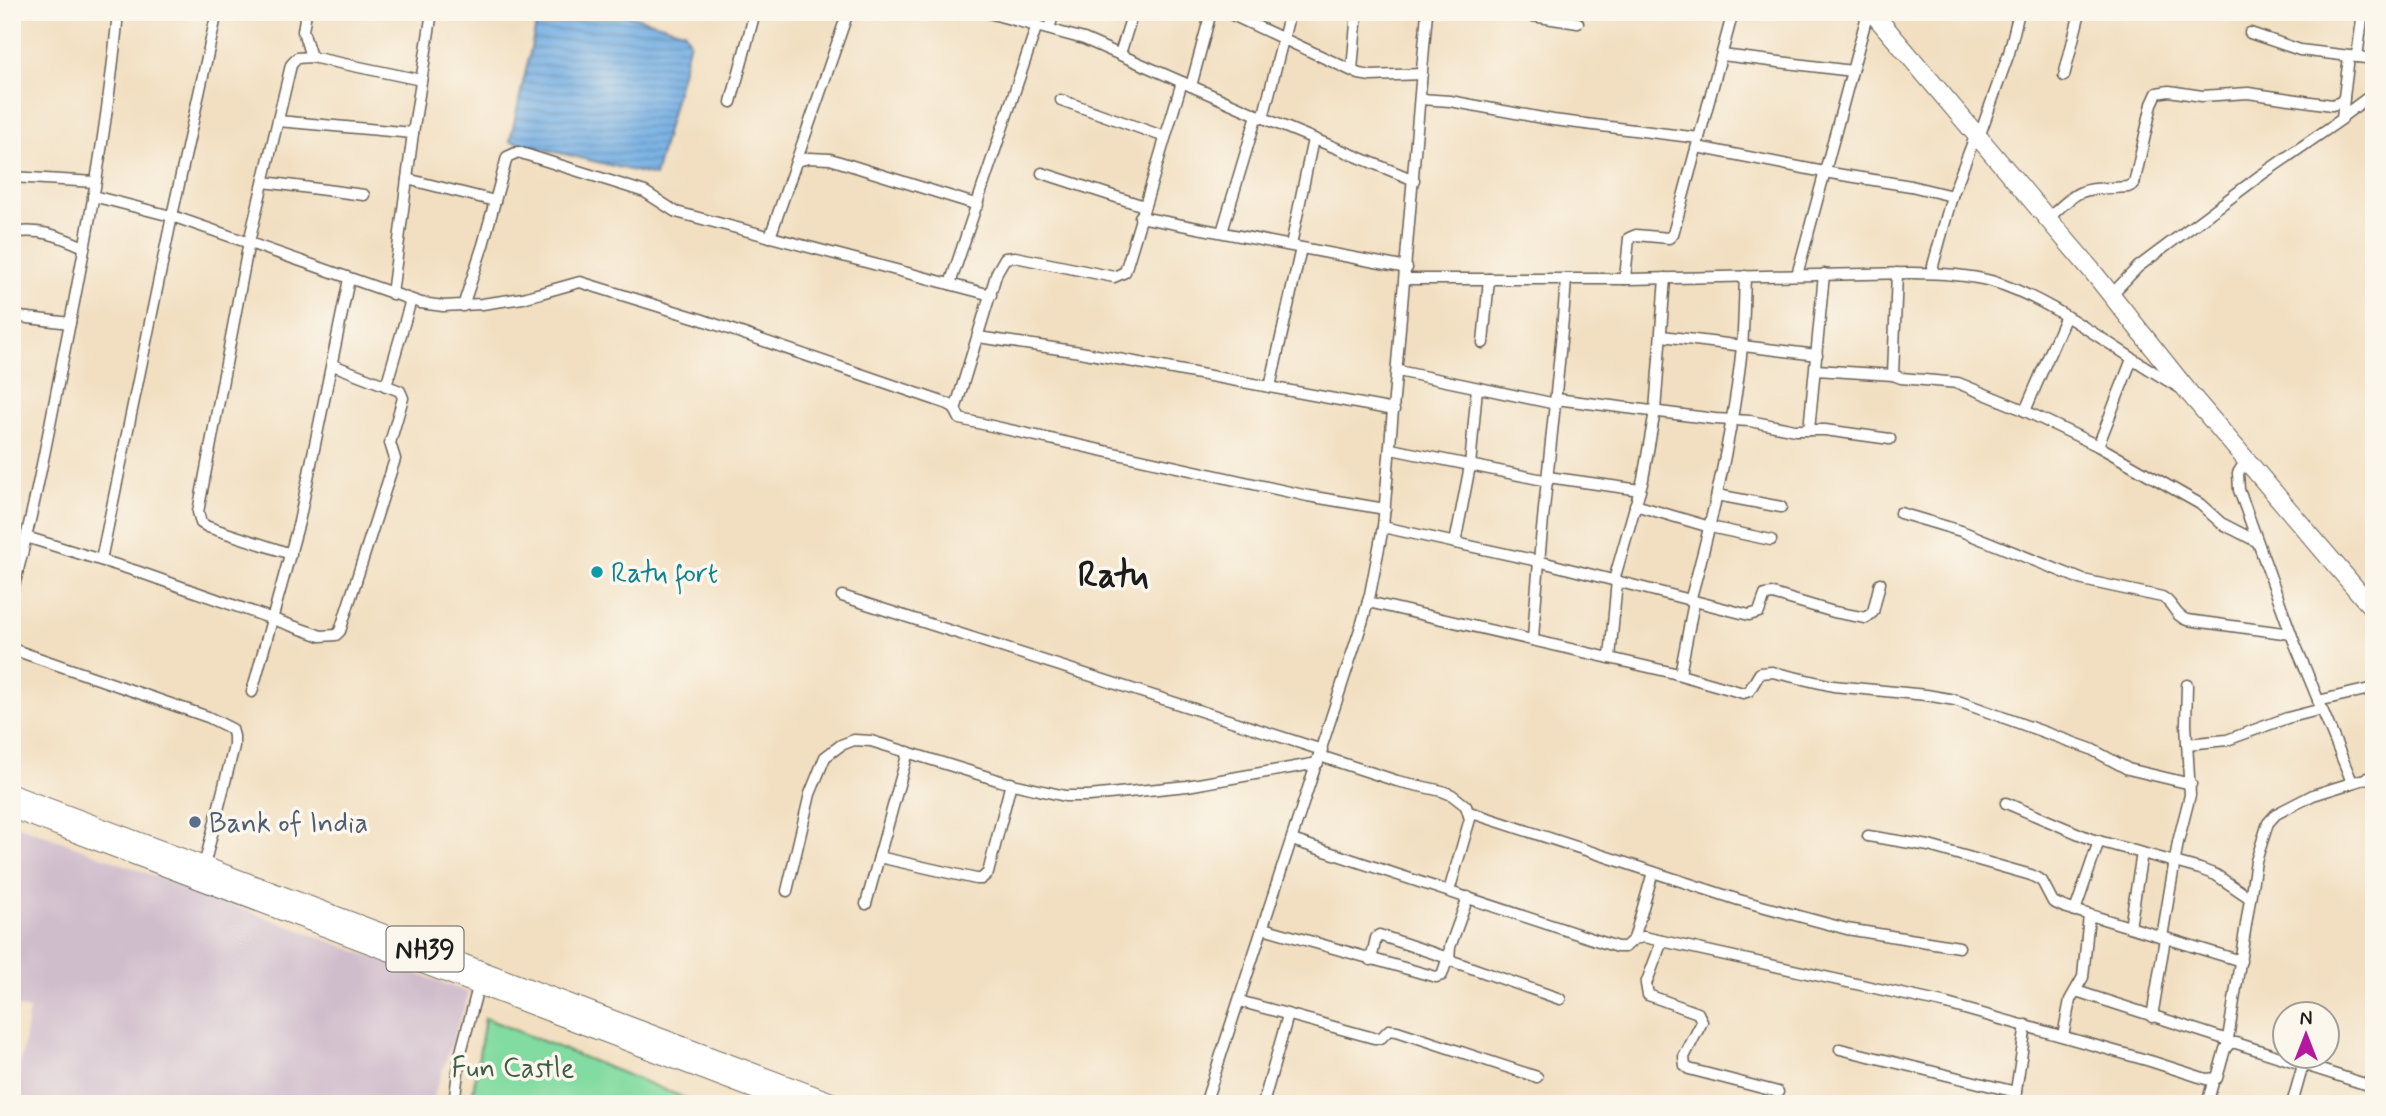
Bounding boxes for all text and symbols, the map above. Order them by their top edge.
district label: Ratu [1078,553,1149,599]
place label: Ratu fort [611,556,718,595]
marker: Ratu fort [589,564,605,580]
place label: Bank of India [209,806,368,843]
marker: Bank of India [187,814,203,830]
road number: NH39 [386,926,464,972]
north arrow [2270,1000,2340,1070]
text: N [2300,1007,2312,1032]
park label: Fun Castle [451,1051,575,1088]

